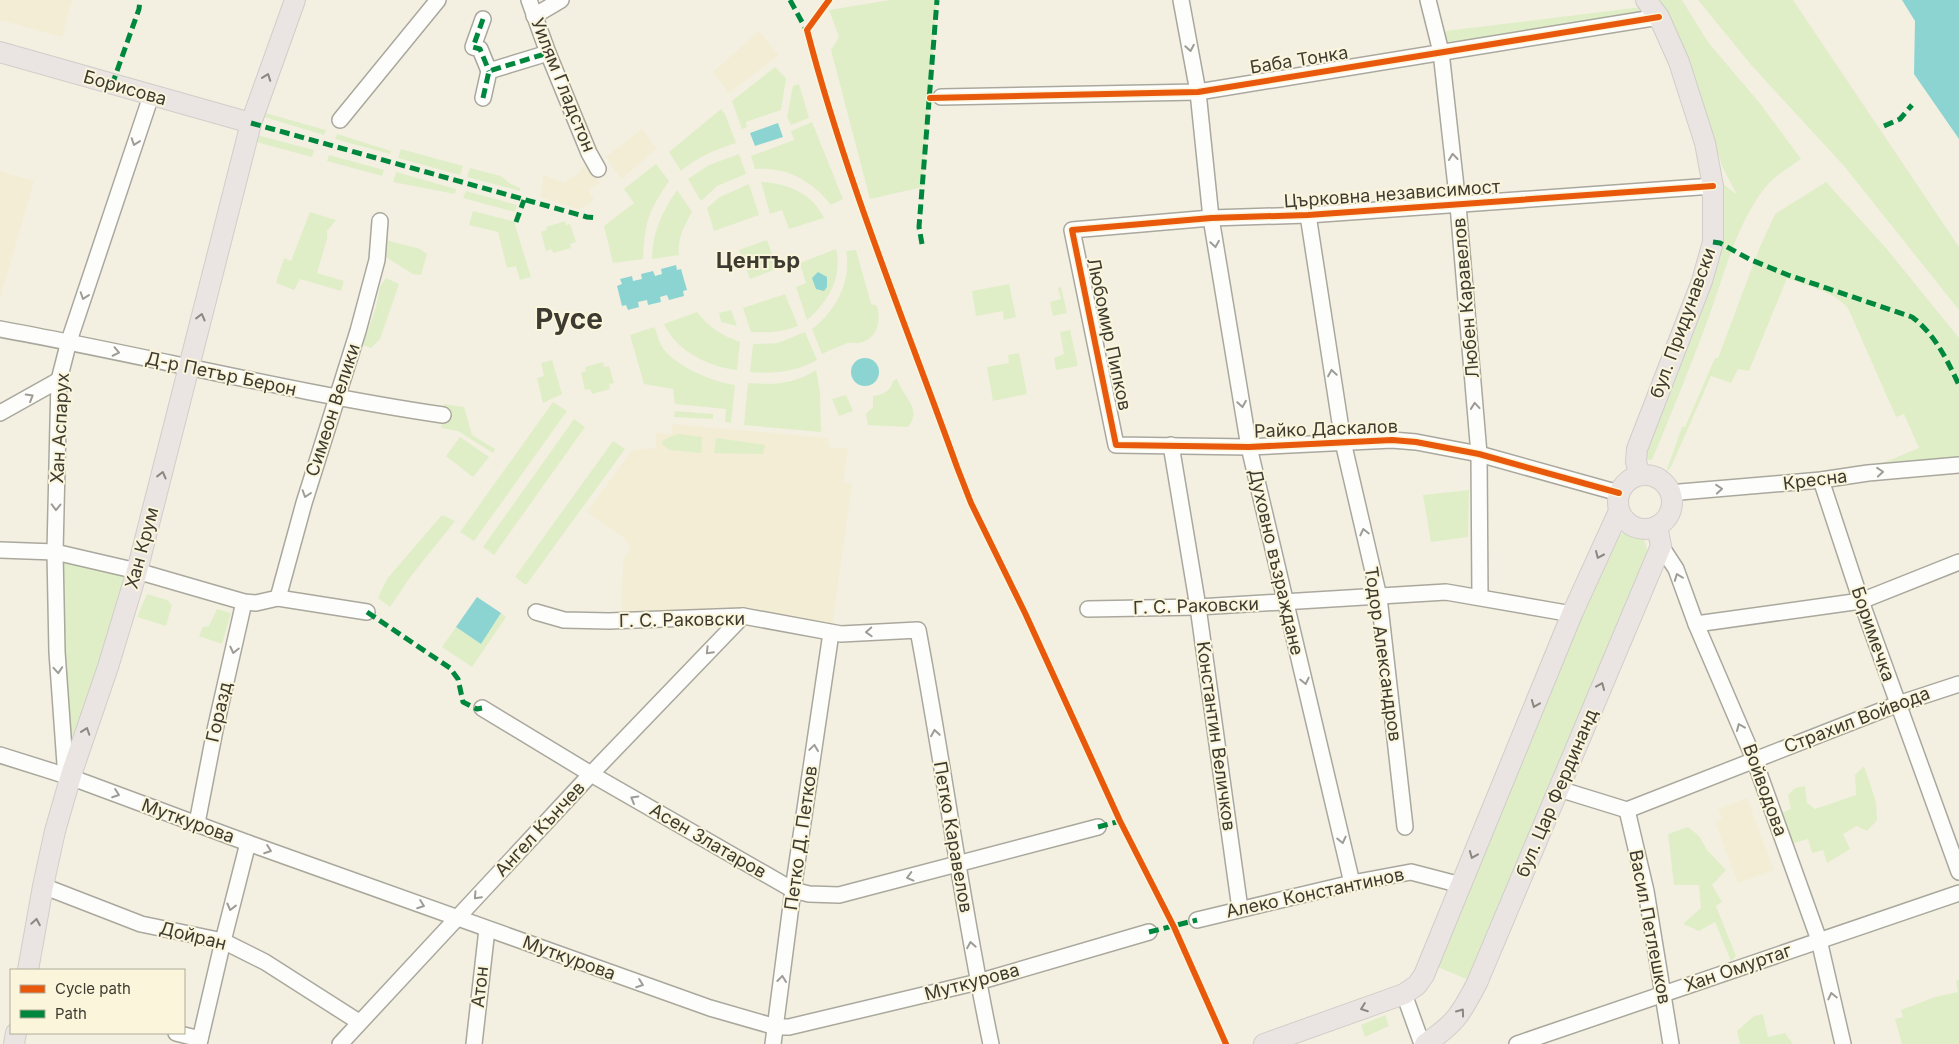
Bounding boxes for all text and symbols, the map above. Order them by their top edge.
street label: Уилям Гладстон [527,15,600,155]
street label: Баба Тонка [1248,41,1350,78]
one-way arrow [1184,44,1194,52]
street label: Борисова [81,66,169,109]
one-way arrow [261,73,271,82]
one-way arrow [131,137,141,146]
one-way arrow [1448,153,1459,161]
street label: Църковна независимост [1283,175,1501,212]
street label: Любен Каравелов [1448,217,1483,379]
one-way arrow [1209,240,1220,248]
street label: бул. Придунавски [1646,245,1720,401]
district label: Център [716,247,800,273]
street label: Любомир Пипков [1083,256,1136,412]
one-way arrow [80,291,90,300]
district label: Русе [535,302,603,336]
one-way arrow [195,313,206,322]
street label: Симеон Велики [301,341,364,479]
one-way arrow [112,346,121,356]
street label: Д-р Петър Берон [144,347,299,400]
one-way arrow [1328,369,1338,378]
street label: Хан Аспарух [46,372,73,484]
one-way arrow [24,393,33,403]
one-way arrow [1236,400,1246,408]
one-way arrow [1469,402,1480,410]
street label: Райко Даскалов [1254,415,1398,442]
street label: Кресна [1782,465,1848,494]
one-way arrow [1876,466,1884,477]
street label: Духовно възраждане [1245,467,1308,657]
one-way arrow [156,471,167,479]
one-way arrow [1715,484,1723,495]
one-way arrow [302,489,312,498]
one-way arrow [51,504,61,512]
street label: Хан Крум [121,505,163,591]
one-way arrow [1359,528,1370,537]
one-way arrow [1594,550,1605,559]
street label: Тодор Александров [1361,565,1406,743]
one-way arrow [1674,573,1684,582]
street label: Боримечка [1847,584,1899,684]
street label: Г. С. Раковски [1133,593,1259,618]
street label: Г. С. Раковски [619,608,745,631]
one-way arrow [865,627,873,638]
street label: Константин Величков [1193,640,1240,832]
one-way arrow [229,645,240,654]
one-way arrow [706,645,715,654]
one-way arrow [52,666,63,674]
one-way arrow [1299,677,1310,686]
street label: Горазд [201,680,236,744]
one-way arrow [1595,682,1606,691]
street label: Страхил Войвода [1781,682,1933,757]
one-way arrow [1531,699,1541,708]
street label: бул. Цар Фердинанд [1512,705,1602,880]
one-way arrow [1736,723,1747,732]
one-way arrow [80,728,90,736]
one-way arrow [931,728,941,737]
street label: Войводова [1739,741,1792,839]
one-way arrow [809,744,819,753]
street label: Петко Каравелов [930,760,977,914]
street label: Петко Д. Петков [780,764,821,911]
street label: Ангел Кънчев [490,777,589,880]
one-way arrow [111,788,120,798]
street label: Муткурова [139,794,238,847]
one-way arrow [630,795,639,805]
street label: Асен Златаров [646,799,770,882]
one-way arrow [1336,835,1347,844]
one-way arrow [263,844,272,854]
street label: Васил Петлешков [1625,848,1676,1006]
one-way arrow [1469,850,1480,859]
street label: Алеко Константинов [1224,863,1406,922]
one-way arrow [905,871,914,882]
one-way arrow [474,891,483,900]
one-way arrow [416,899,425,909]
one-way arrow [226,903,237,912]
street label: Дойран [158,917,229,954]
one-way arrow [31,918,41,927]
street label: Муткурова [520,931,619,984]
street label: Хан Омуртаг [1681,939,1794,996]
one-way arrow [966,940,977,949]
street label: Муткурова [922,959,1022,1004]
street label: Атон [467,965,492,1009]
legend [10,969,185,1034]
one-way arrow [776,974,787,982]
one-way arrow [635,978,644,988]
text: Cycle path [55,979,131,998]
one-way arrow [1827,992,1838,1001]
one-way arrow [1360,1002,1369,1012]
text: Path [55,1004,87,1023]
one-way arrow [1455,1008,1464,1018]

